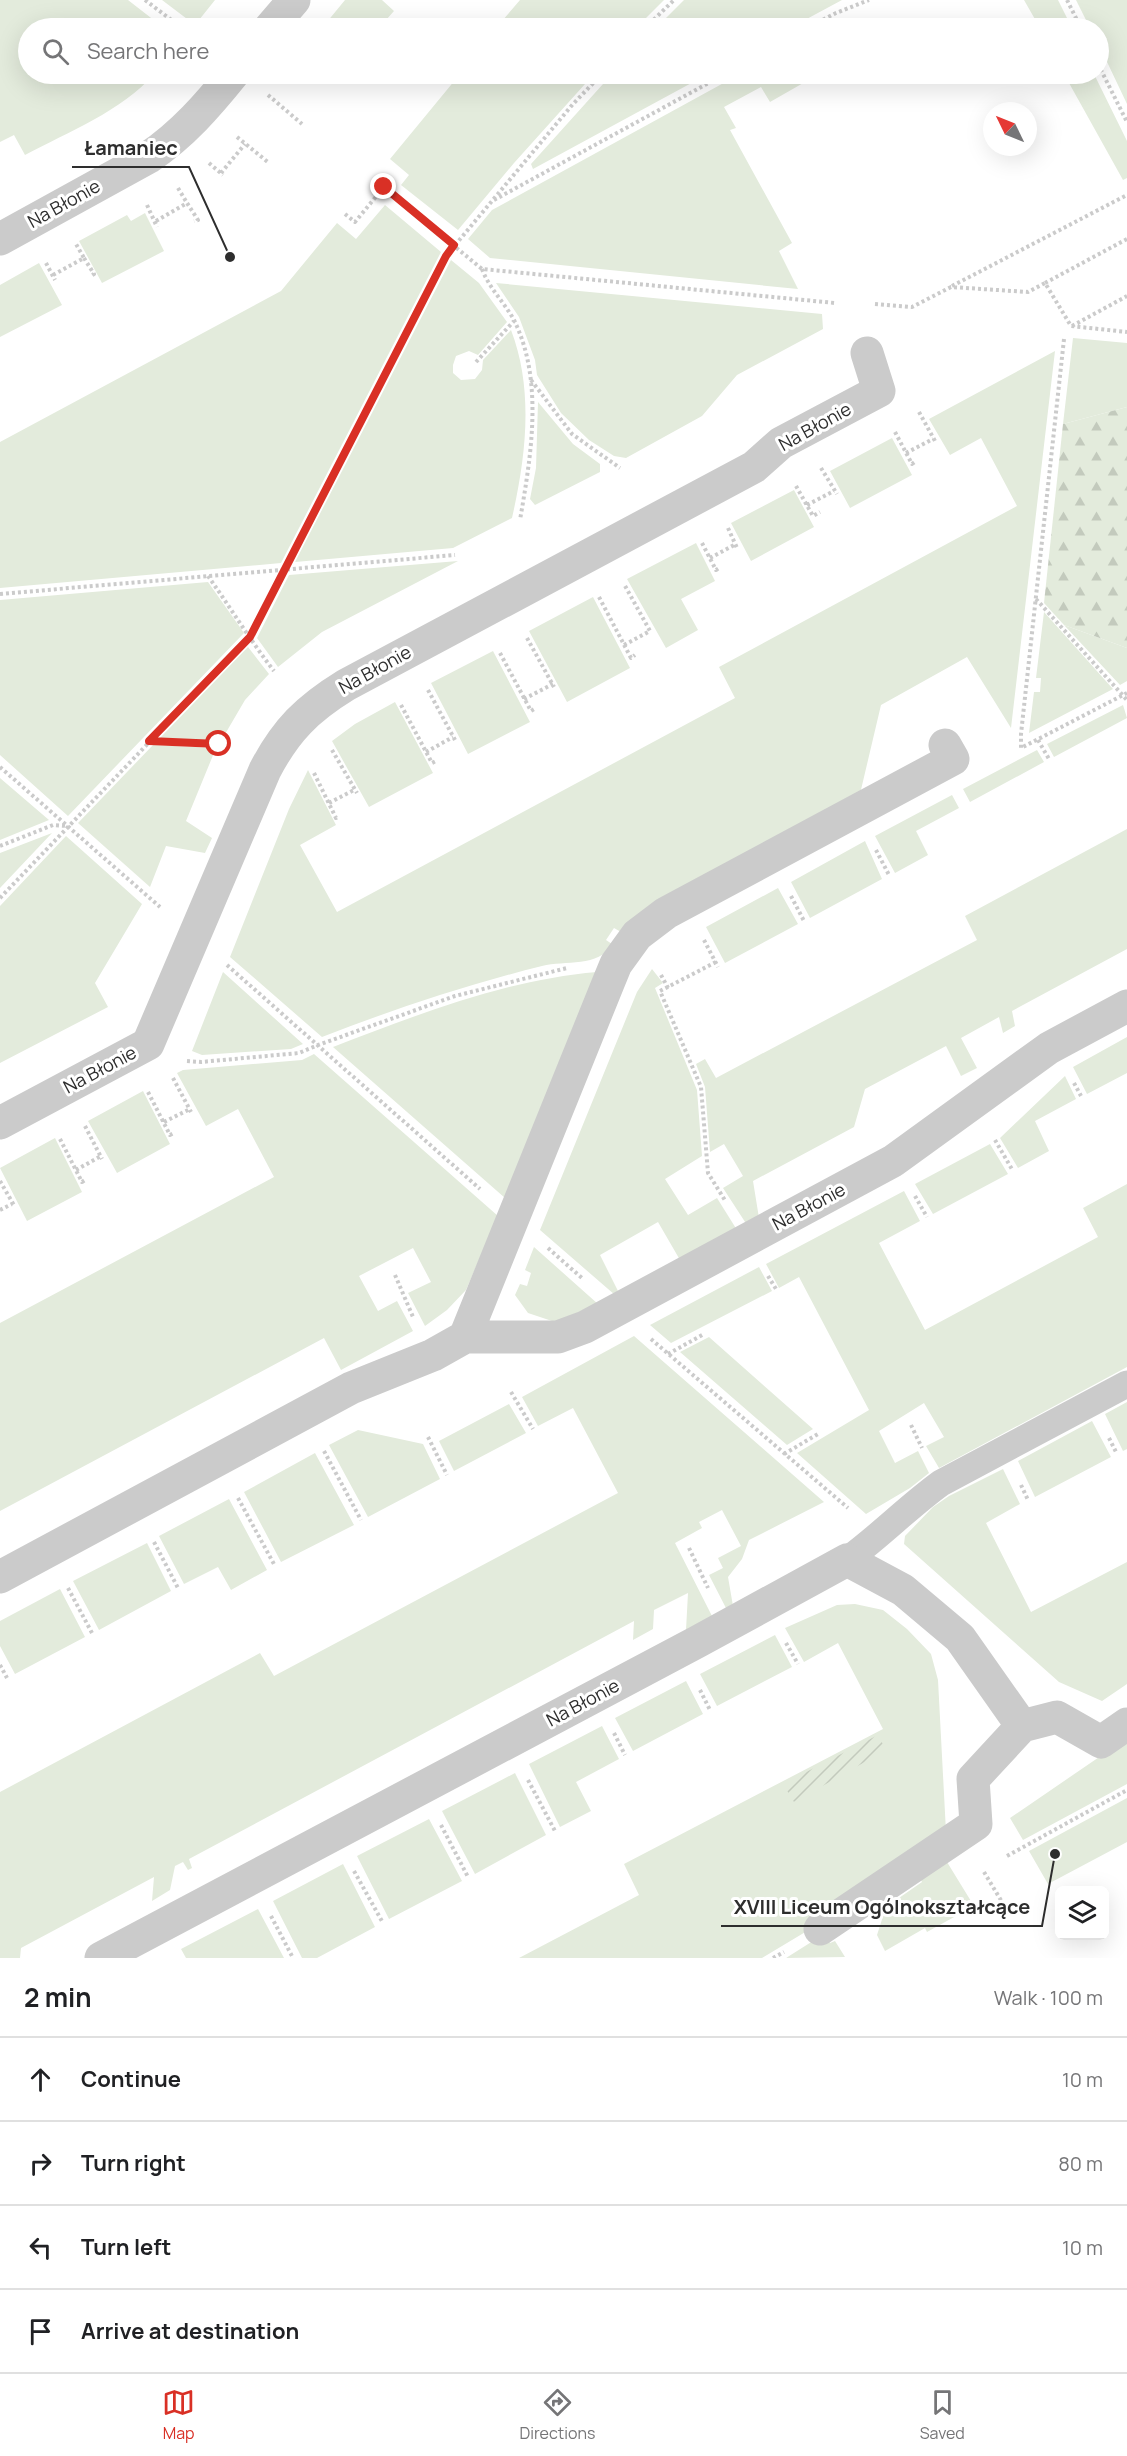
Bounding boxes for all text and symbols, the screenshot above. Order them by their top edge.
search box [18,18,1109,84]
icon: search [39,35,72,68]
text: Search here [87,36,209,66]
north arrow [983,102,1037,156]
callout: Łamaniec [72,129,189,167]
text: Łamaniec [84,134,178,161]
street label: Na Błonie [23,173,104,233]
route end [370,173,396,199]
street label: Na Błonie [774,396,855,456]
street label: Na Błonie [334,639,415,699]
route start [205,730,231,756]
street label: Na Błonie [59,1040,140,1098]
street label: Na Błonie [768,1177,849,1235]
street label: Na Błonie [542,1673,623,1731]
map controls [1055,1886,1109,1940]
button: layers [1055,1886,1109,1940]
callout: XVIII Liceum Ogólnokształcące [721,1888,1042,1926]
text: XVIII Liceum Ogólnokształcące [734,1893,1030,1920]
text: 2 min [24,1979,92,2015]
text: Walk · 100 m [994,1984,1103,2011]
icon: ahead [24,2063,57,2096]
text: Continue [81,2064,181,2094]
text: 10 m [1062,2066,1103,2093]
icon: right [24,2147,57,2180]
text: Turn right [81,2148,186,2178]
text: 80 m [1058,2150,1103,2177]
icon: left [24,2231,57,2264]
text: Turn left [81,2232,171,2262]
text: 10 m [1062,2234,1103,2261]
icon: arrive [24,2315,57,2348]
text: Arrive at destination [81,2316,299,2346]
tab: Map [162,2386,195,2444]
tab: Directions [520,2386,595,2444]
tab: Saved [920,2386,965,2444]

